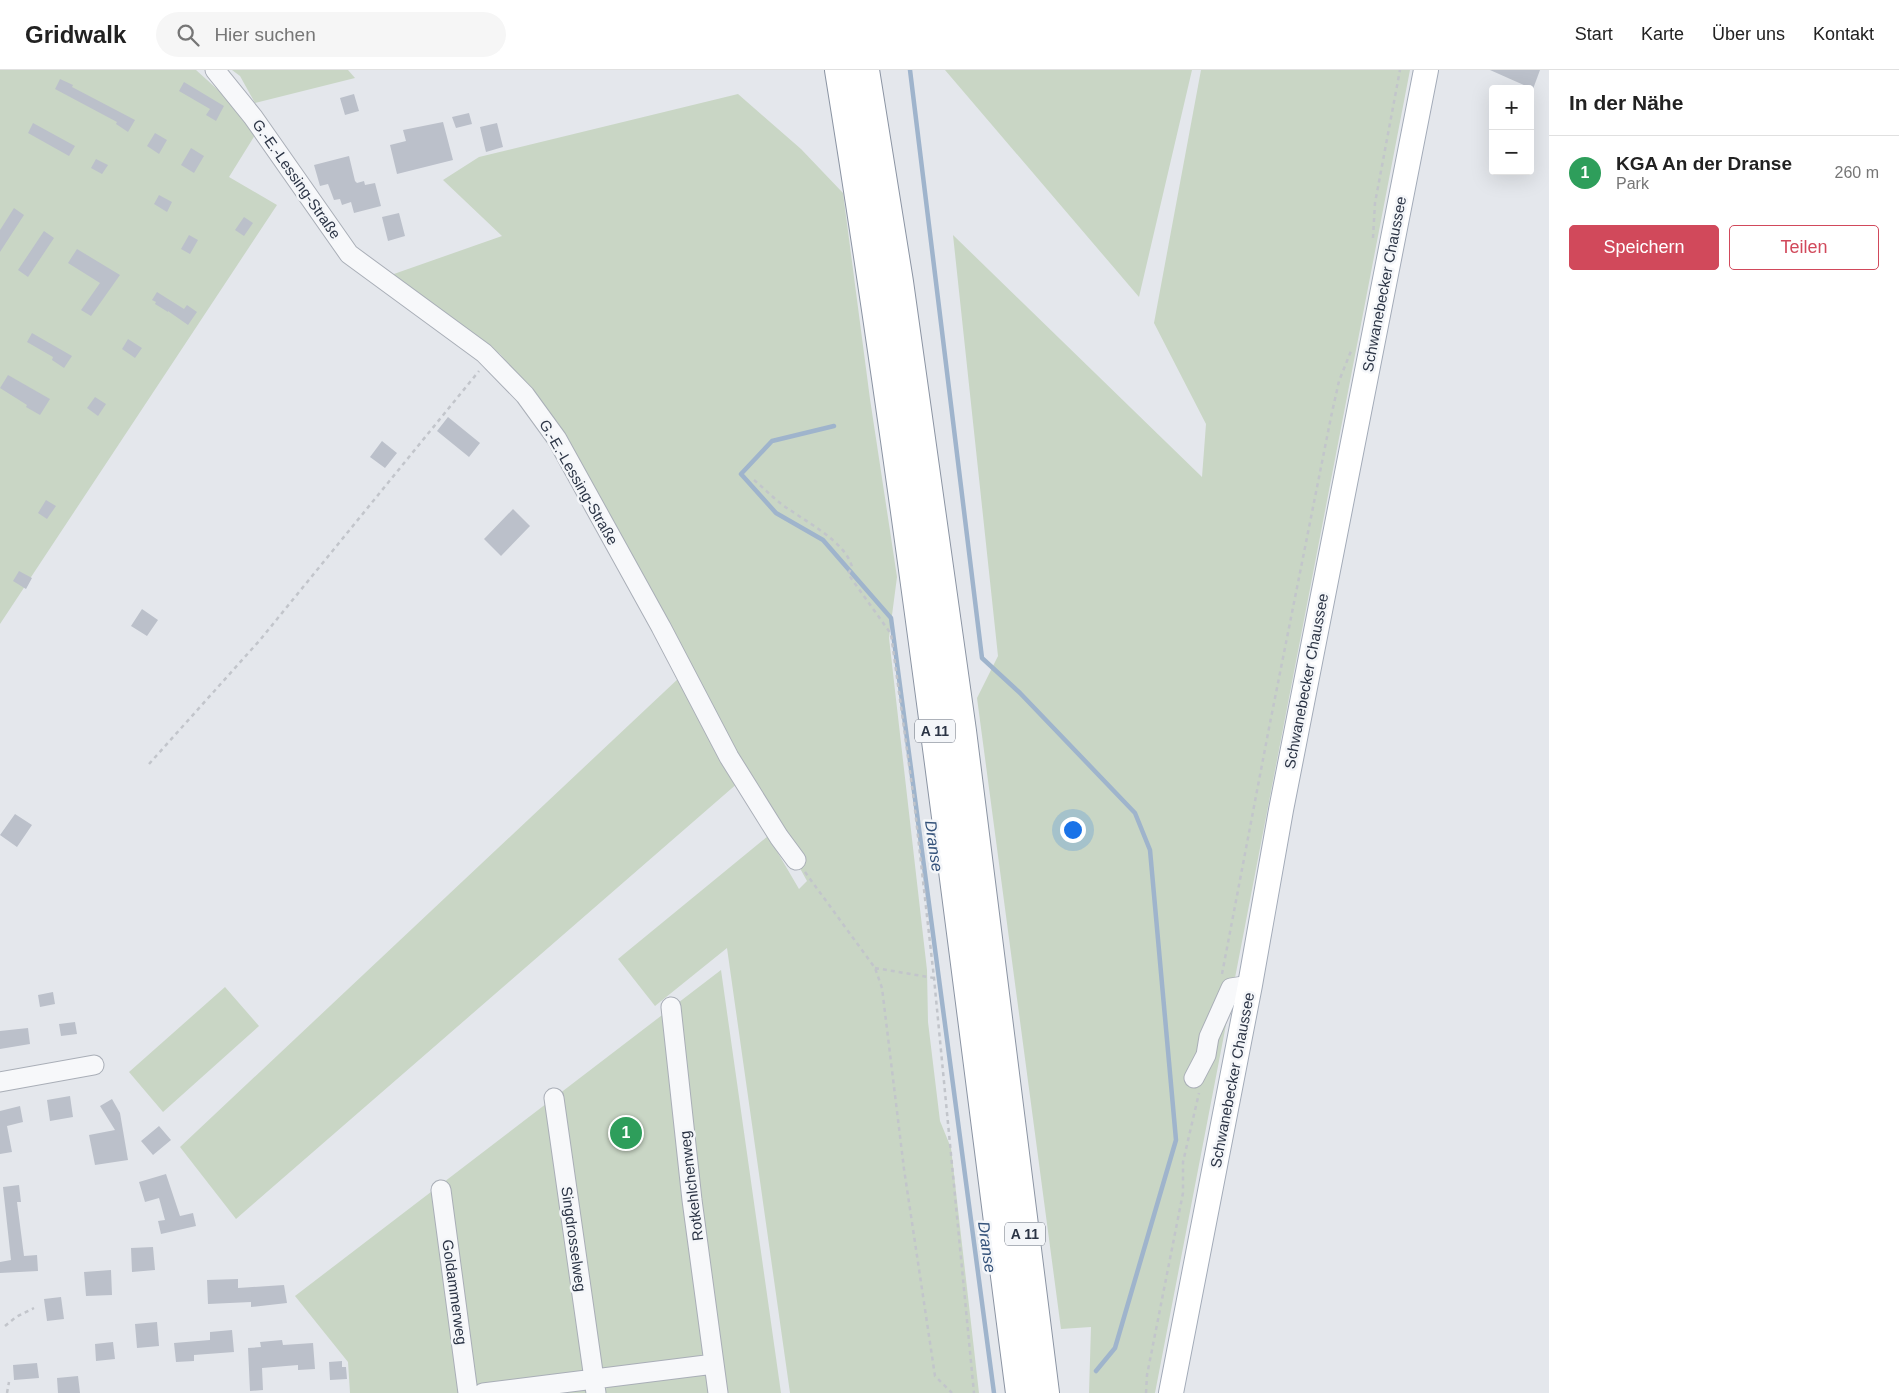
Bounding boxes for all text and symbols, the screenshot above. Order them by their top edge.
search box [156,12,506,57]
text: Gridwalk [25,21,126,48]
icon: search [174,21,202,49]
text: Hier suchen [214,24,316,45]
text: Start [1575,24,1613,44]
text: Karte [1641,24,1684,44]
text: Über uns [1712,24,1785,44]
text: Kontakt [1813,24,1874,44]
map controls [1489,85,1534,175]
button: + [1489,85,1534,130]
text: In der Nähe [1569,91,1683,114]
street label: G.-E.-Lessing-Straße [249,116,345,242]
button: − [1489,130,1534,175]
text: KGA An der Dranse [1616,153,1792,174]
text: 1 [1581,164,1589,181]
text: 260 m [1835,164,1879,181]
text: Park [1616,175,1649,192]
street label: Schwanebecker Chaussee [1359,195,1409,373]
button: Speichern [1569,225,1719,270]
button: Teilen [1729,225,1879,270]
street label: G.-E.-Lessing-Straße [536,416,622,548]
street label: Schwanebecker Chaussee [1281,592,1331,770]
road number: A 11 [915,719,955,742]
your location [1060,817,1086,843]
water label: Dranse [922,819,946,873]
street label: Schwanebecker Chaussee [1207,991,1257,1169]
pin: 1 [610,1114,642,1152]
street label: Rotkehlchenweg [676,1130,706,1242]
street label: Singdrosselweg [558,1185,590,1293]
water label: Dranse [975,1220,999,1274]
road number: A 11 [1005,1222,1045,1246]
street label: Goldammerweg [439,1238,471,1346]

